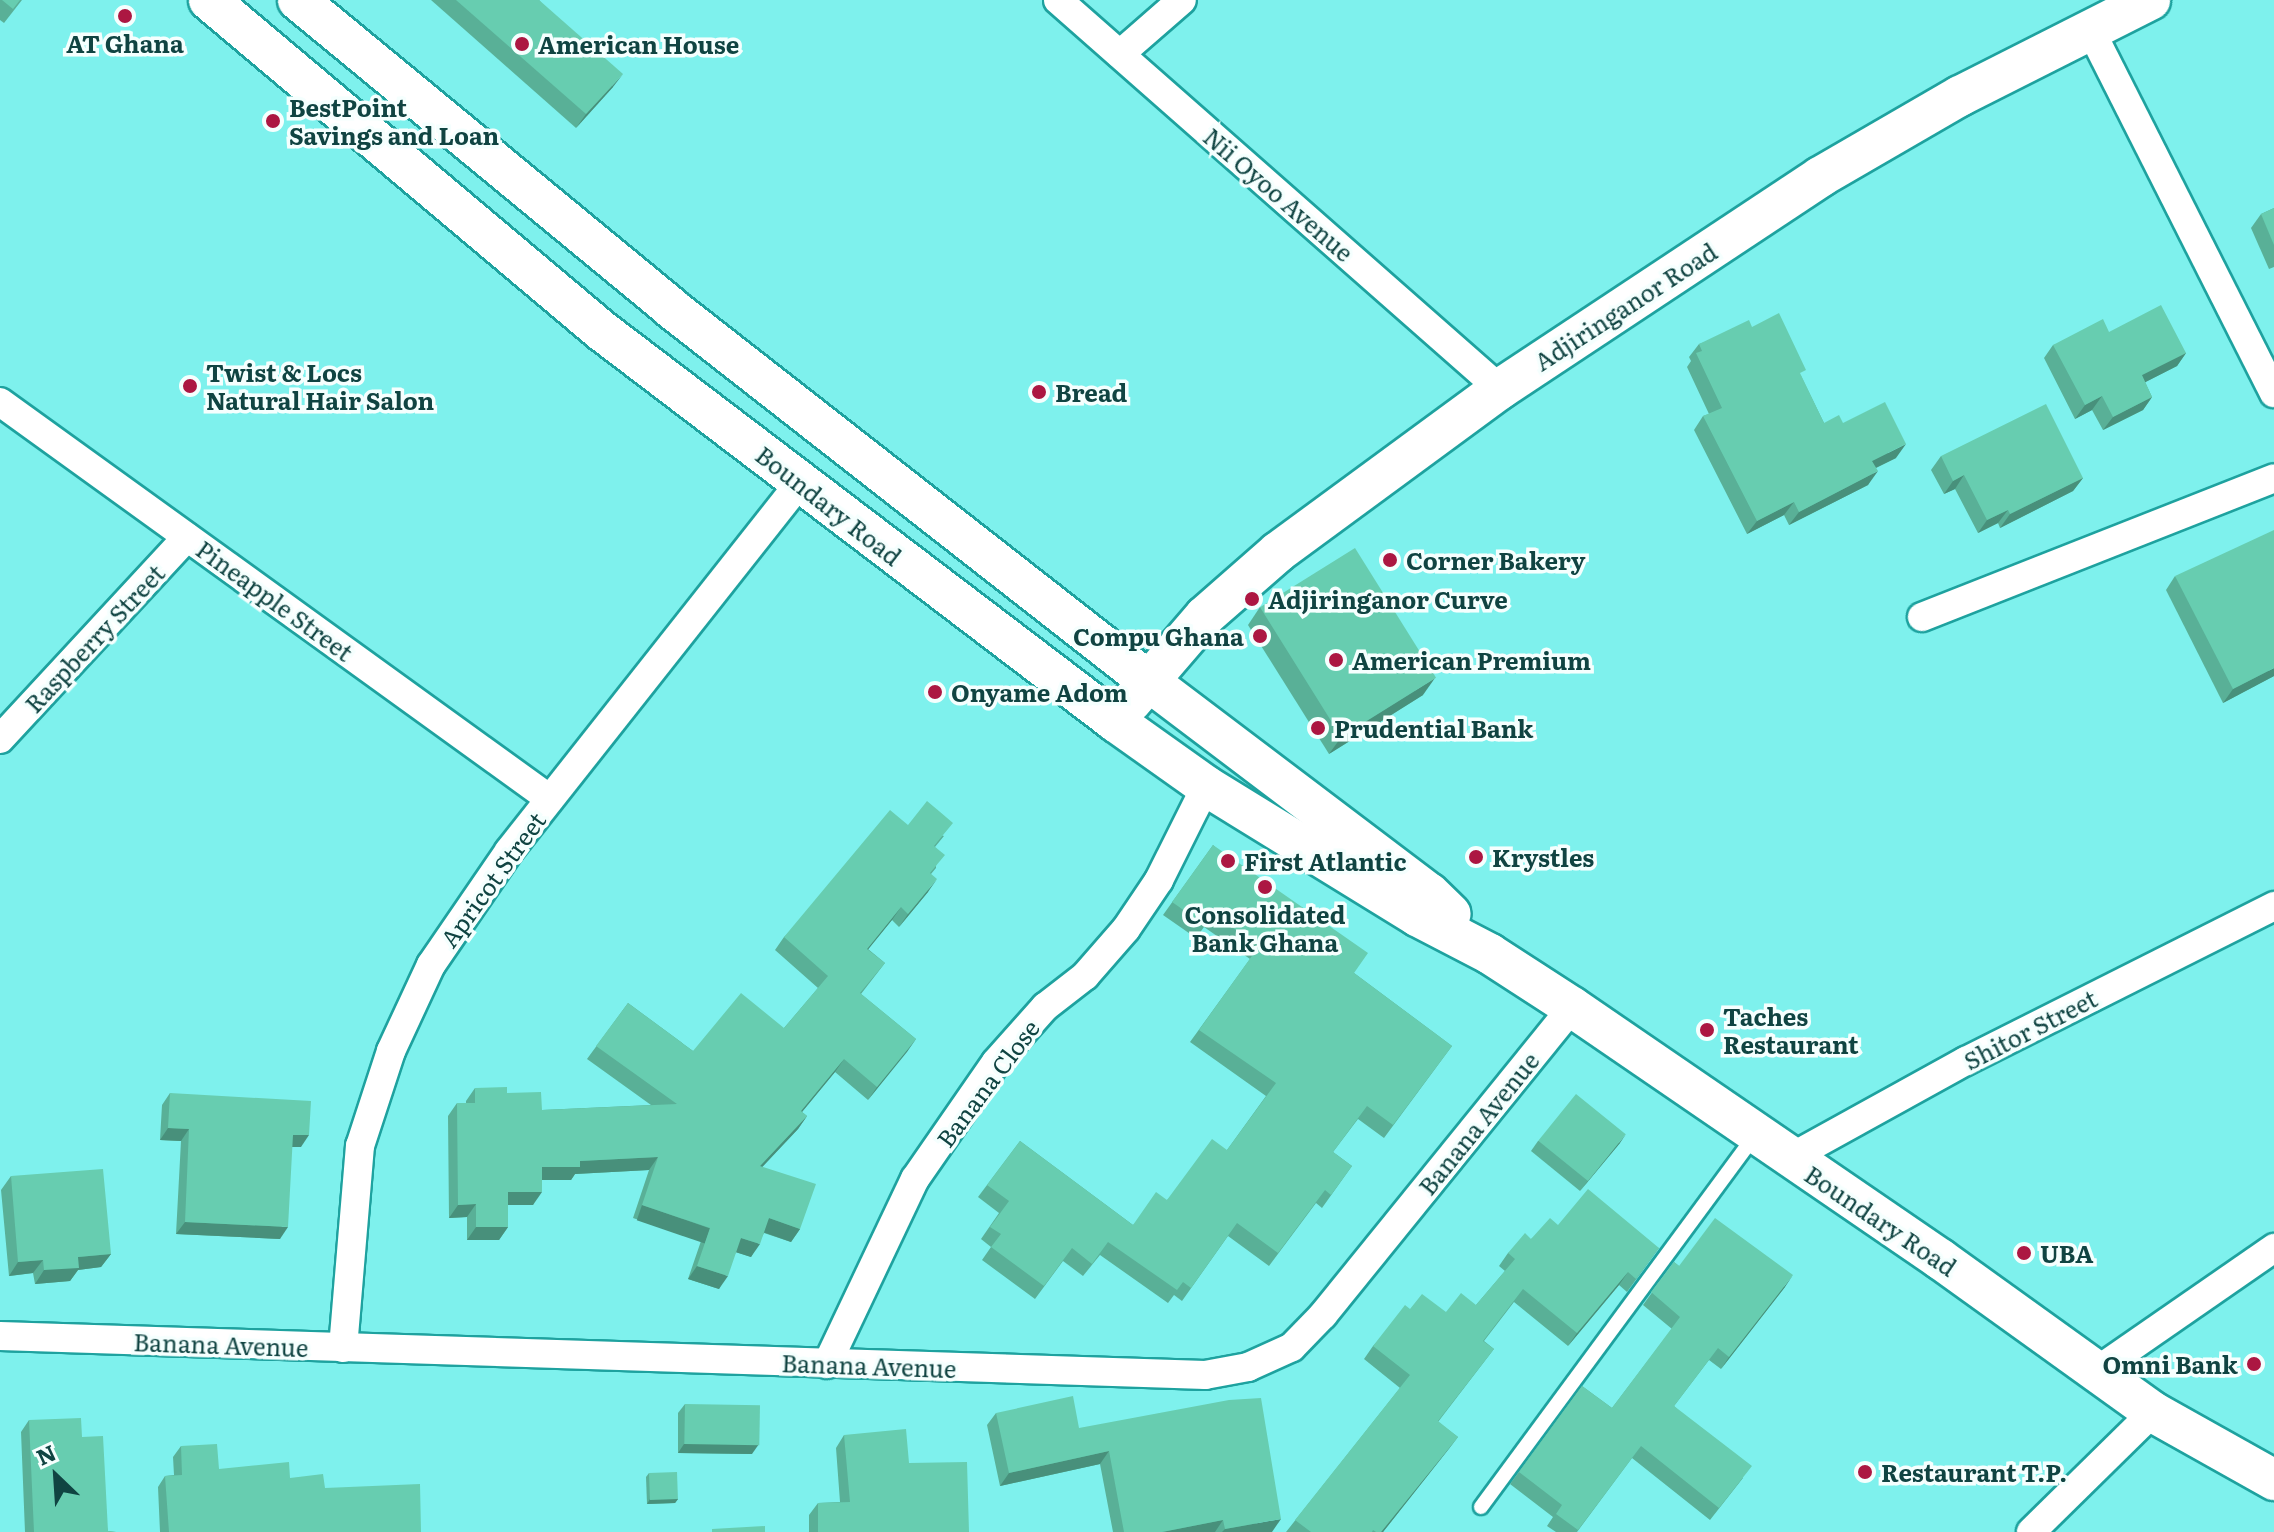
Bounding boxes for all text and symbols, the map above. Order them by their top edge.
marker: AT Ghana [116,7,134,25]
place label: AT Ghana [66,29,184,57]
place label: American House [538,30,739,58]
marker: American House [513,35,531,53]
place label: BestPoint Savings and Loan [289,93,499,149]
marker: BestPoint Savings and Loan [264,112,282,130]
street label: Nii Oyoo Avenue [1198,121,1360,267]
street label: Adjiringanor Road [1528,236,1722,376]
place label: Twist & Locs Natural Hair Salon [206,358,434,414]
marker: Twist & Locs Natural Hair Salon [181,377,199,395]
place label: Bread [1055,378,1127,406]
marker: Bread [1030,383,1048,401]
street label: Boundary Road [751,439,907,571]
street label: Pineapple Street [191,534,359,666]
place label: Corner Bakery [1406,546,1586,574]
marker: Corner Bakery [1381,551,1399,569]
street label: Raspberry Street [18,558,170,718]
place label: Adjiringanor Curve [1268,585,1508,613]
marker: Adjiringanor Curve [1243,590,1261,608]
place label: Compu Ghana [1073,622,1244,650]
marker: Compu Ghana [1251,627,1269,645]
place label: American Premium [1352,646,1591,674]
marker: American Premium [1327,651,1345,669]
place label: Onyame Adom [951,678,1128,706]
marker: Onyame Adom [926,683,944,701]
place label: Prudential Bank [1334,714,1533,742]
marker: Prudential Bank [1309,719,1327,737]
street label: Apricot Street [433,806,551,952]
place label: Krystles [1492,843,1594,871]
place label: First Atlantic [1244,847,1406,875]
marker: Krystles [1467,848,1485,866]
marker: First Atlantic [1219,852,1237,870]
marker: Consolidated Bank Ghana [1256,878,1274,896]
place label: Consolidated Bank Ghana [1185,900,1345,956]
street label: Shitor Street [1959,983,2101,1075]
place label: Taches Restaurant [1723,1002,1859,1058]
street label: Banana Close [930,1014,1044,1152]
marker: Taches Restaurant [1698,1021,1716,1039]
street label: Banana Avenue [1412,1046,1544,1200]
street label: Boundary Road [1800,1159,1962,1281]
place label: UBA [2040,1239,2093,1267]
marker: UBA [2015,1244,2033,1262]
street label: Banana Avenue [133,1327,309,1361]
street label: Banana Avenue [781,1348,957,1382]
place label: Omni Bank [2102,1350,2238,1378]
marker: Omni Bank [2245,1355,2263,1373]
text: N [30,1435,61,1473]
north arrow [16,1436,96,1516]
place label: Restaurant T.P. [1881,1458,2067,1486]
marker: Restaurant T.P. [1856,1463,1874,1481]

